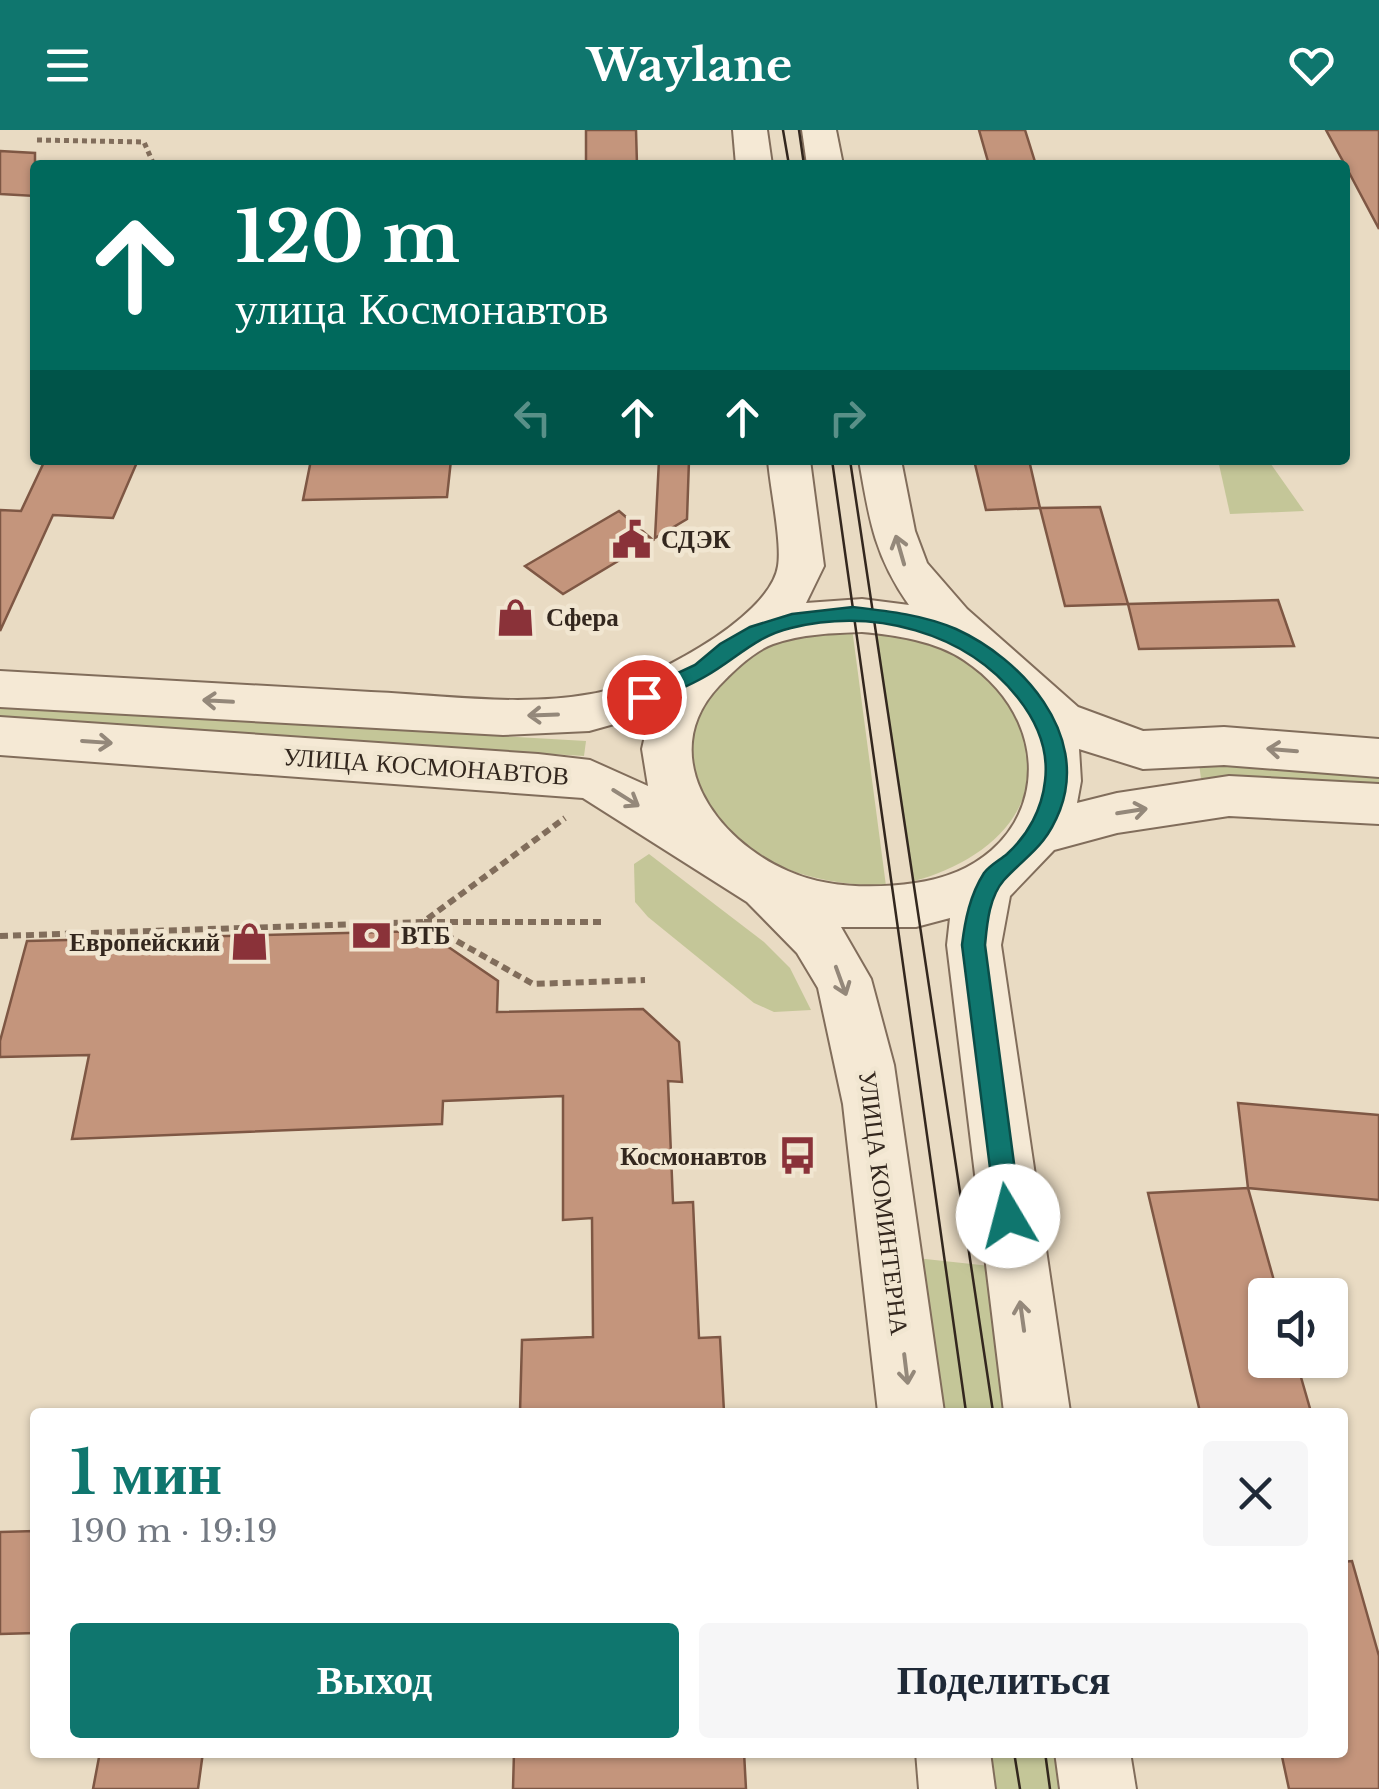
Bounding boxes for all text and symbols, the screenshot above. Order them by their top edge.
text: Waylane [587,37,792,93]
icon: menu [40,38,95,93]
icon: heart [1284,38,1339,93]
text: 120 m [235,194,460,281]
icon: ahead [70,200,200,330]
text: улица Космонавтов [235,280,608,336]
icon: left [505,390,560,445]
icon: ahead [610,390,665,445]
icon: ahead [715,390,770,445]
icon: right [820,390,875,445]
public building icon: СДЭК [610,518,652,560]
place label: СДЭК [661,524,731,555]
one-way arrow [890,535,908,566]
shop icon: Сфера [495,596,537,638]
place label: Сфера [546,602,619,633]
pin [602,655,687,740]
icon: arrive [617,670,672,725]
one-way arrow [203,692,235,711]
one-way arrow [527,706,559,725]
one-way arrow [81,733,113,752]
street label: УЛИЦА КОСМОНАВТОВ [282,741,570,792]
one-way arrow [1266,741,1298,760]
one-way arrow [611,788,640,808]
one-way arrow [1115,801,1147,819]
bank icon: ВТБ [350,914,392,956]
place label: ВТБ [401,920,451,951]
shop icon: Европейский [229,921,271,963]
place label: Европейский [69,927,220,958]
one-way arrow [834,964,852,996]
street label: УЛИЦА КОМИНТЕРНА [852,1069,915,1337]
bus stop icon: Космонавтов [776,1135,818,1177]
place label: Космонавтов [620,1141,767,1172]
position arrow [956,1164,1060,1268]
map controls [1248,1278,1348,1378]
button: sound [1248,1278,1348,1378]
one-way arrow [1012,1300,1031,1333]
one-way arrow [897,1353,916,1385]
text: 1 мин [70,1436,222,1510]
button: close [1203,1441,1308,1546]
text: 190 m · 19:19 [70,1511,278,1551]
button: Выход [70,1623,679,1738]
button: Поделиться [699,1623,1308,1738]

